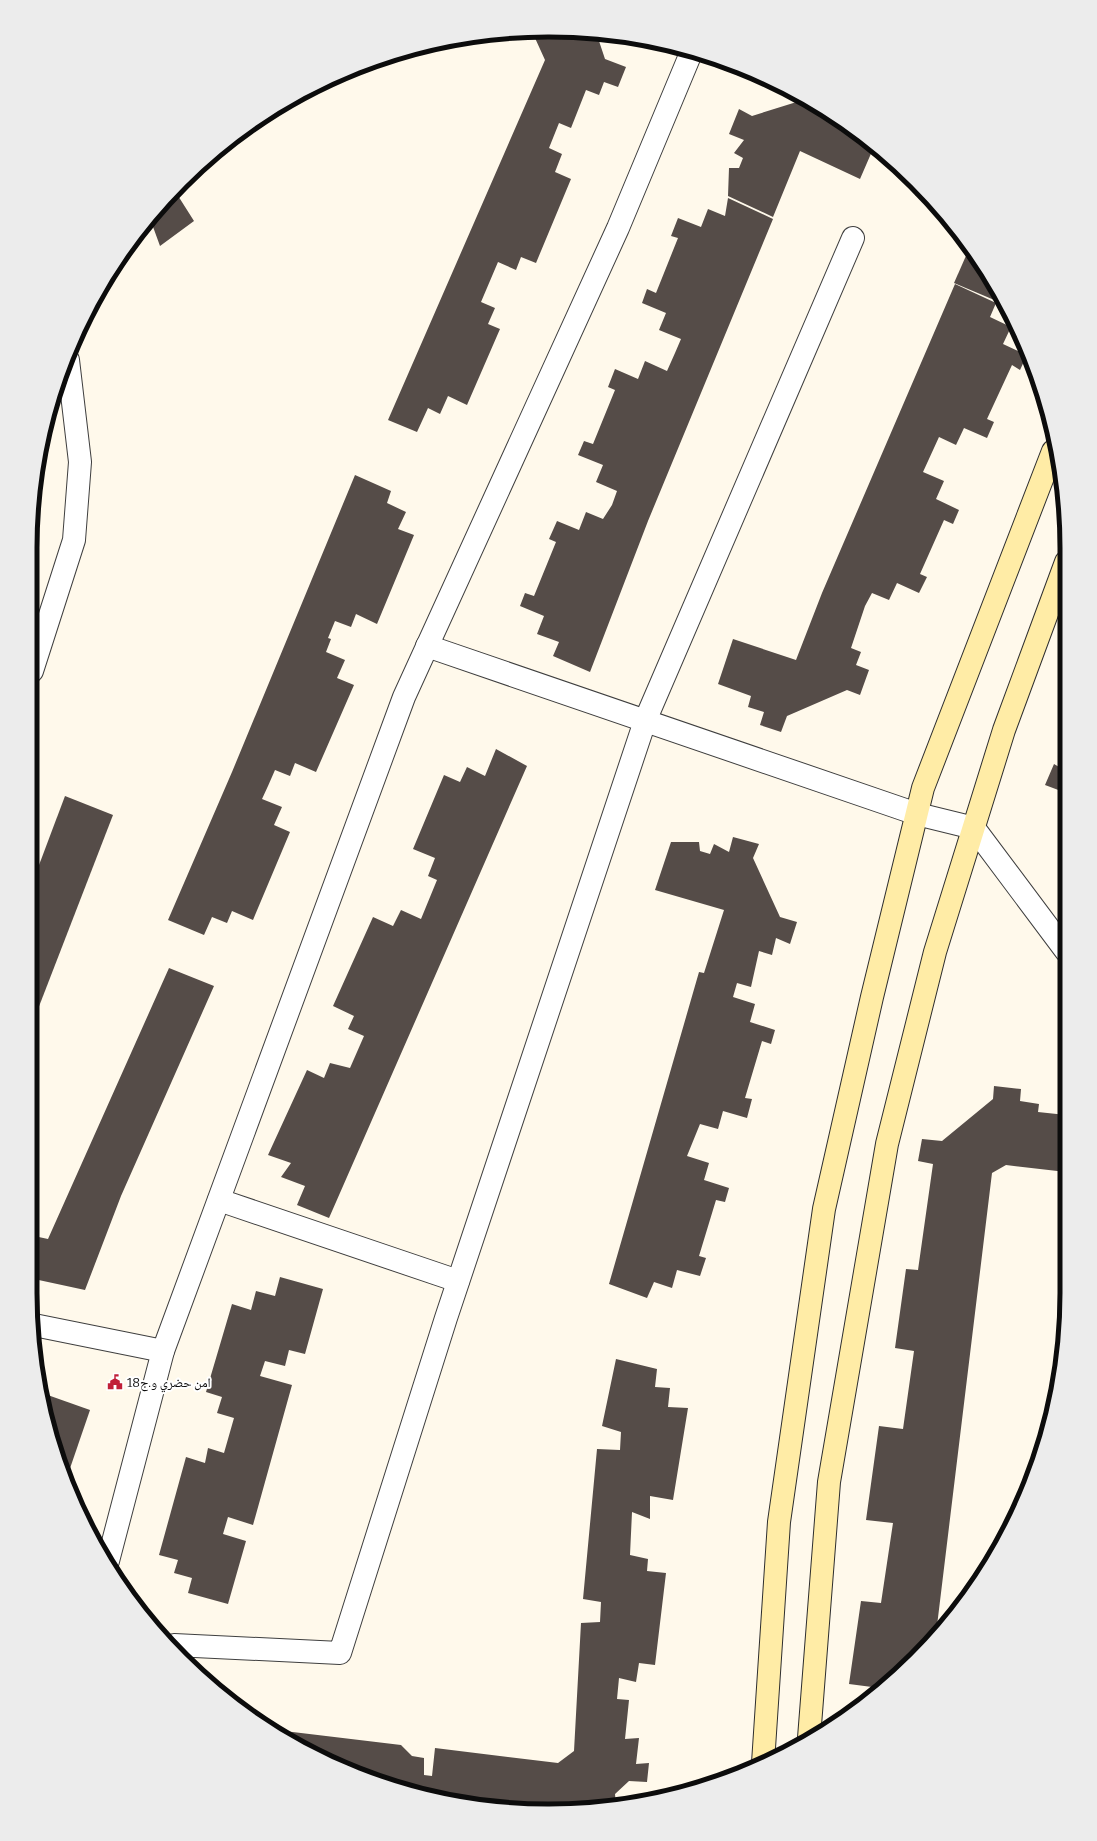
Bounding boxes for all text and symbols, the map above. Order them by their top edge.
public building icon: امن حضري و.ج18 [106,1373,124,1391]
place label: امن حضري و.ج18 [127,1375,211,1393]

